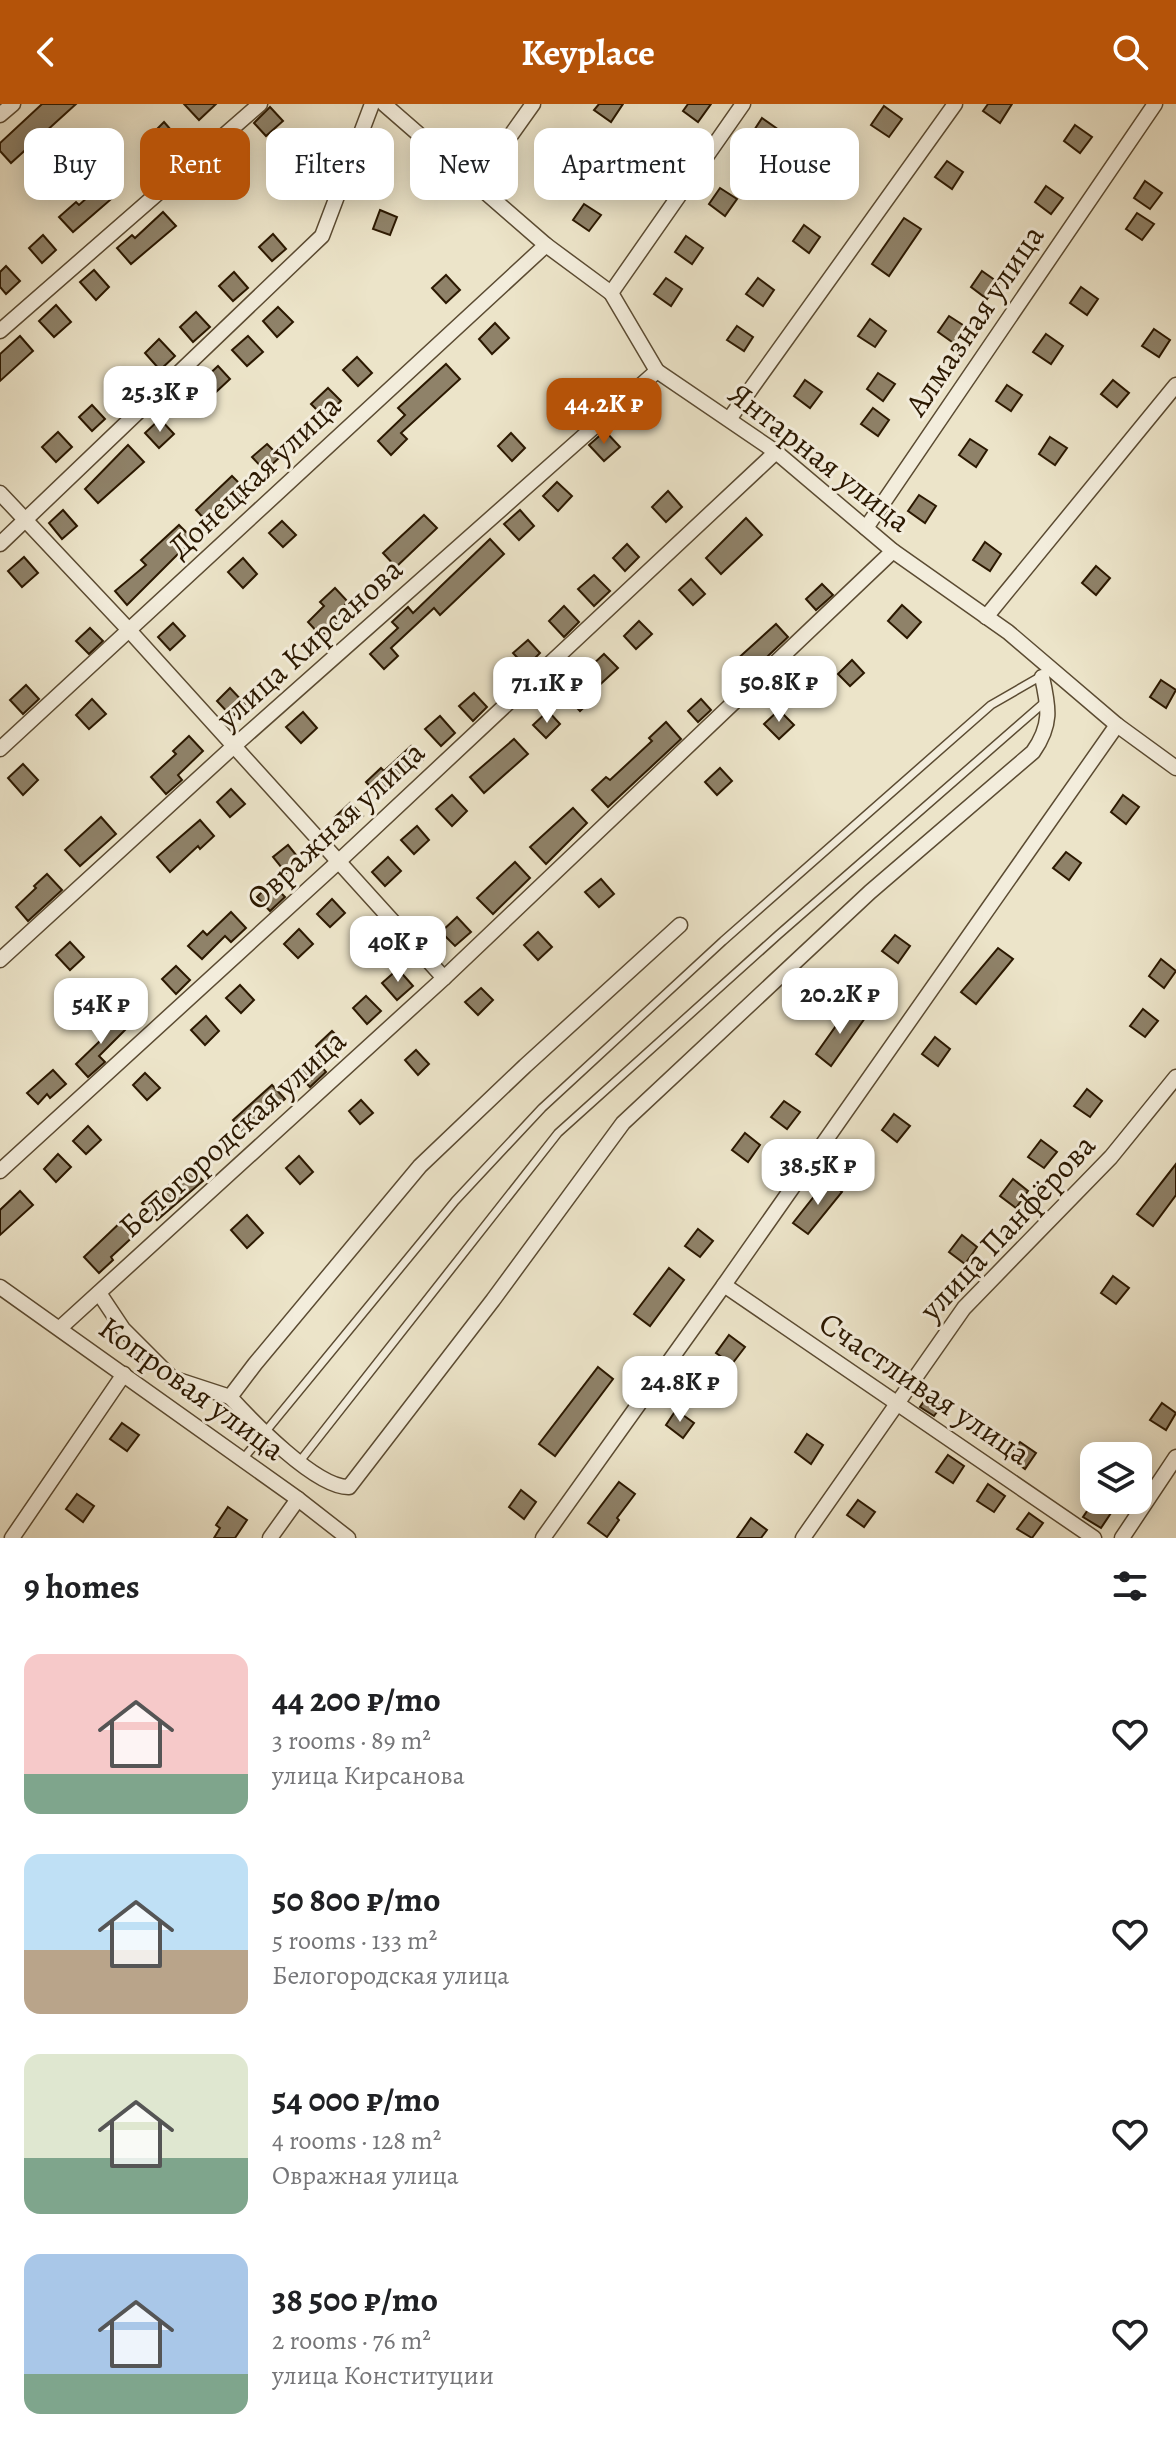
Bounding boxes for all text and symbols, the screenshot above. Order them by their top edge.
text: Keyplace [521,28,655,77]
icon: back [24,30,68,74]
icon: search [1108,30,1152,74]
chip: Buy [24,128,124,200]
chip: Rent [140,128,250,200]
chip: Filters [266,128,394,200]
chip: New [410,128,518,200]
chip: Apartment [534,128,714,200]
chip: House [730,128,859,200]
street label: Алмазная улица [893,216,1054,425]
pin: 25.3K ₽ [86,366,234,434]
street label: Янтарная улица [720,372,921,542]
text: 25.3K ₽ [122,374,198,409]
pin: 44.2K ₽ [530,378,678,446]
street label: Донецкая улица [158,384,350,568]
text: 44.2K ₽ [565,386,643,421]
street label: улица Кирсанова [205,547,412,739]
pin: 50.8K ₽ [705,656,853,724]
pin: 71.1K ₽ [473,657,621,725]
text: 50.8K ₽ [740,664,818,699]
text: 71.1K ₽ [511,665,583,700]
street label: Овражная улица [236,730,434,919]
pin: 40K ₽ [342,916,454,984]
text: 40K ₽ [368,924,428,959]
pin: 20.2K ₽ [766,968,914,1036]
text: 20.2K ₽ [800,976,880,1011]
pin: 54K ₽ [45,978,157,1046]
text: 54K ₽ [72,986,130,1021]
street label: Белогородская улица [109,1019,355,1247]
street label: улица Панфёрова [908,1124,1105,1331]
pin: 38.5K ₽ [744,1139,892,1207]
text: 38.5K ₽ [780,1147,856,1182]
street label: Счастливая улица [811,1301,1040,1475]
street label: Копровая улица [90,1305,294,1471]
pin: 24.8K ₽ [606,1356,754,1424]
text: 24.8K ₽ [640,1364,720,1399]
map controls [1080,1442,1152,1514]
button: layers [1080,1442,1152,1514]
text: 9 homes [24,1563,140,1610]
icon: filters [1108,1564,1152,1608]
text: 44 200 ₽/mo [272,1676,441,1723]
icon: home [88,1686,184,1782]
icon: heart [1108,1712,1152,1756]
text: 3 rooms · 89 m² [272,1723,431,1758]
text: улица Кирсанова [272,1758,465,1793]
text: 50 800 ₽/mo [272,1876,440,1923]
icon: home [88,1886,184,1982]
icon: heart [1108,1912,1152,1956]
text: 5 rooms · 133 m² [272,1923,437,1958]
text: Белогородская улица [272,1958,509,1993]
text: 54 000 ₽/mo [272,2076,440,2123]
icon: home [88,2086,184,2182]
icon: heart [1108,2112,1152,2156]
text: 4 rooms · 128 m² [272,2123,441,2158]
text: Овражная улица [272,2158,459,2193]
text: 38 500 ₽/mo [272,2276,438,2323]
icon: home [88,2286,184,2382]
icon: heart [1108,2312,1152,2356]
text: 2 rooms · 76 m² [272,2323,431,2358]
text: улица Конституции [272,2358,494,2393]

